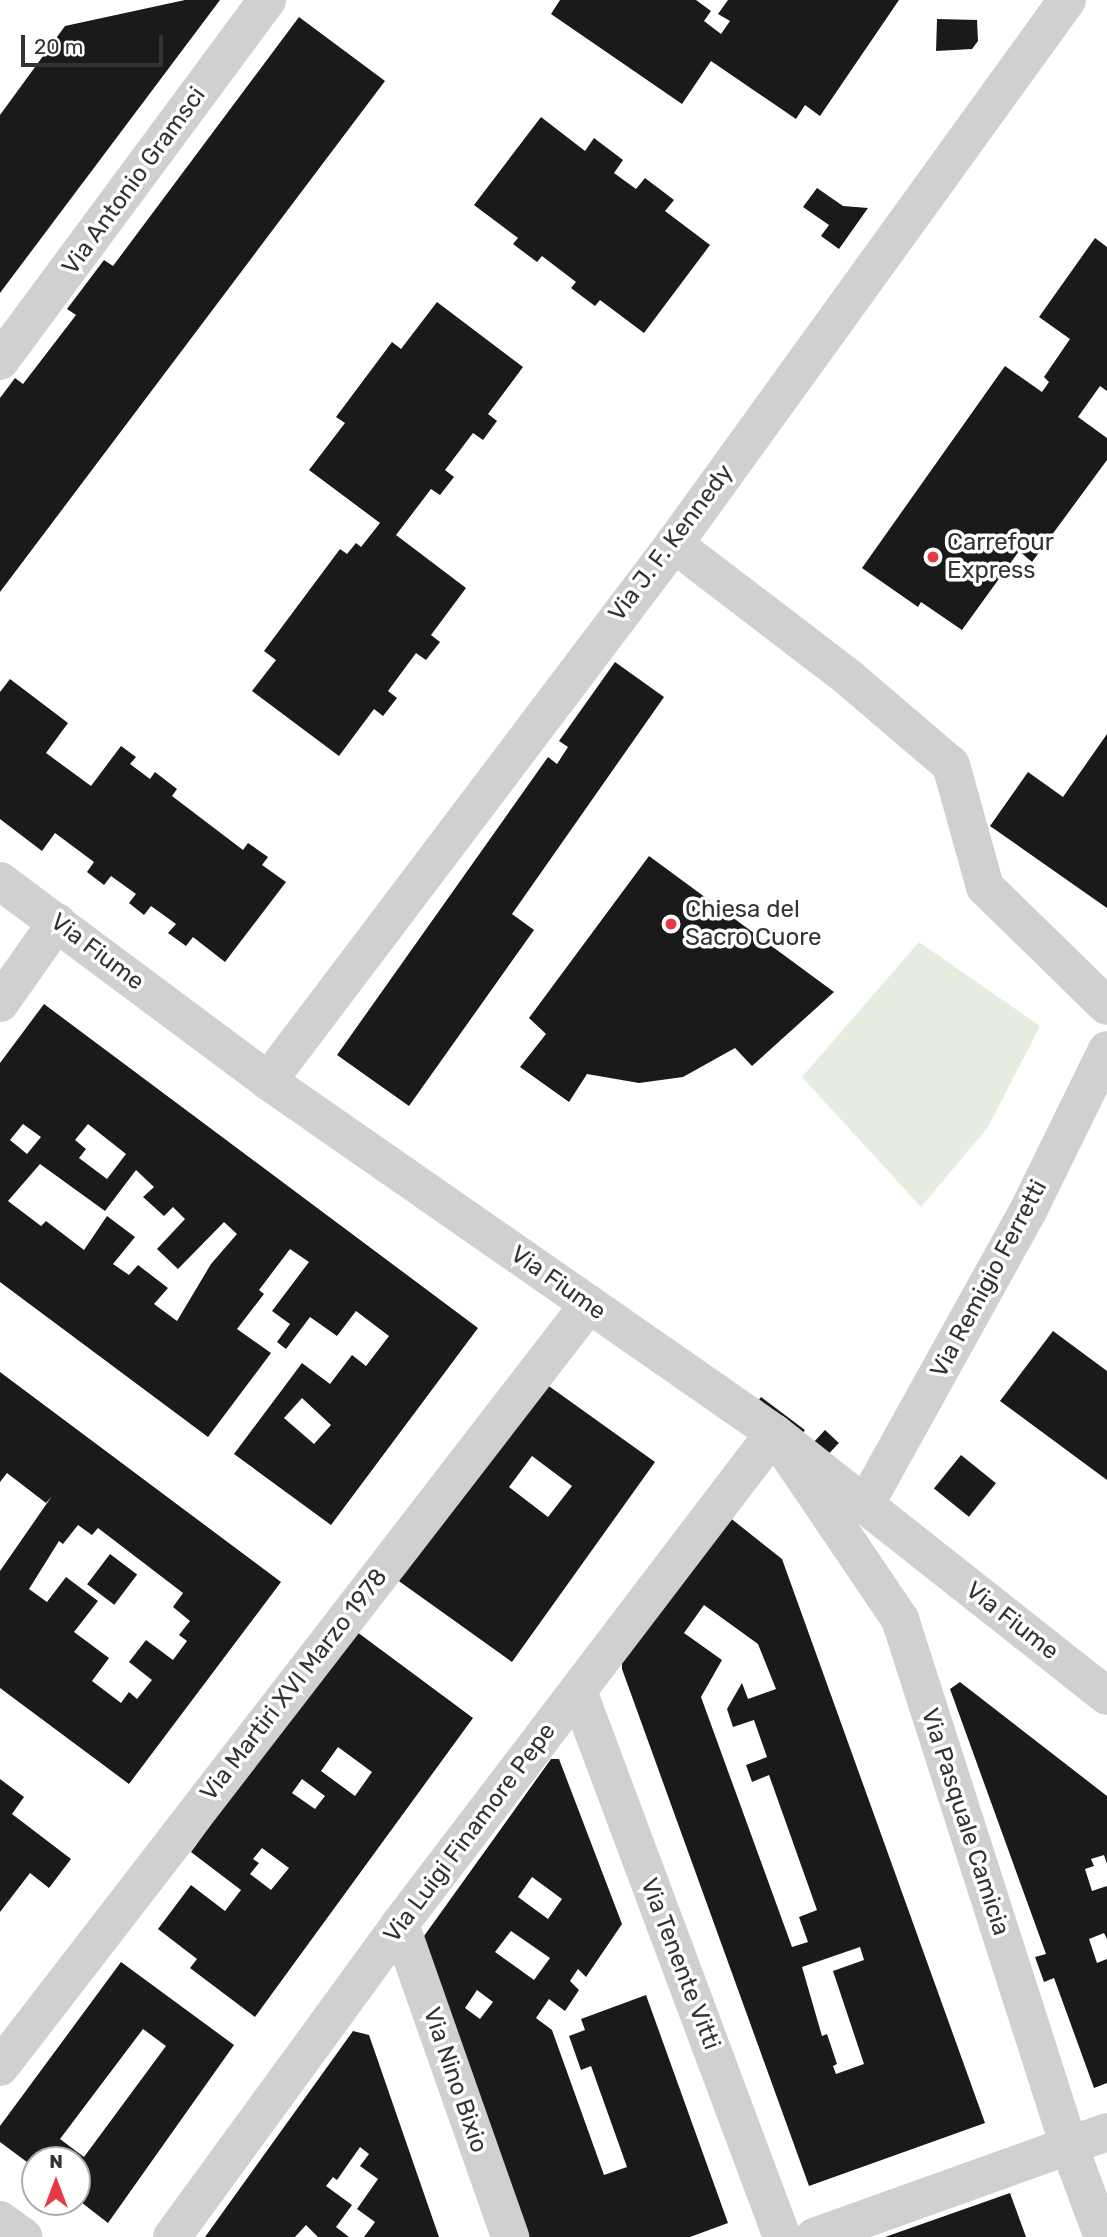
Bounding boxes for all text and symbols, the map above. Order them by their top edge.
scale bar [24,21,166,65]
text: 20 m [34,34,83,59]
street label: Via Antonio Gramsci [56,81,212,281]
street label: Via J. F. Kennedy [603,459,739,627]
place label: Carrefour Express [947,529,1054,585]
marker: Carrefour Express [925,549,941,565]
place label: Chiesa del Sacro Cuore [685,896,821,952]
street label: Via Fiume [45,908,149,996]
marker: Chiesa del Sacro Cuore [663,916,679,932]
street label: Via Remigio Ferretti [925,1175,1053,1383]
street label: Via Fiume [505,1240,611,1326]
street label: Via Martiri XVI Marzo 1978 [194,1563,394,1807]
street label: Via Fiume [960,1576,1064,1666]
street label: Via Pasquale Camicia [915,1705,1015,1939]
street label: Via Luigi Finamore Pepe [378,1718,562,1948]
street label: Via Tenente Vitti [634,1874,726,2054]
street label: Via Nino Bixio [417,2004,493,2156]
north arrow [21,2146,91,2216]
text: N [49,2150,63,2173]

